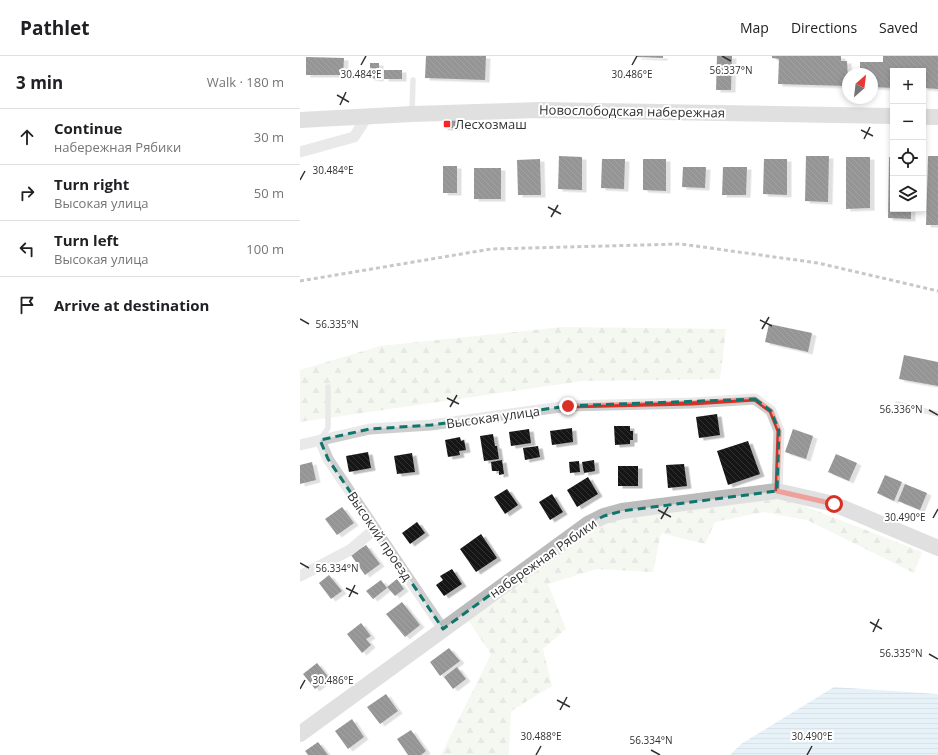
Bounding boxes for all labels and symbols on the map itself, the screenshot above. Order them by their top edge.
text: 56.337°N [709,63,753,77]
text: 30.484°E [340,67,382,81]
text: 30.486°E [611,67,653,81]
north arrow [842,68,878,104]
street label: Новослободская набережная [539,100,725,122]
place label: Лесхозмаш [455,115,527,133]
marker: Лесхозмаш [442,119,452,129]
text: 30.484°E [312,163,354,177]
text: 56.335°N [315,317,359,331]
route end [559,397,577,415]
street label: Высокая улица [445,402,541,432]
text: 56.336°N [879,402,923,416]
street label: Высокий проезд [343,488,417,585]
route start [825,495,843,513]
text: 30.490°E [884,510,926,524]
street label: набережная Рябики [486,514,600,602]
text: 56.334°N [315,561,359,575]
text: 56.335°N [879,646,923,660]
text: 30.486°E [312,673,354,687]
text: 30.488°E [520,729,562,743]
text: 30.490°E [791,729,833,743]
text: 56.334°N [629,733,673,747]

